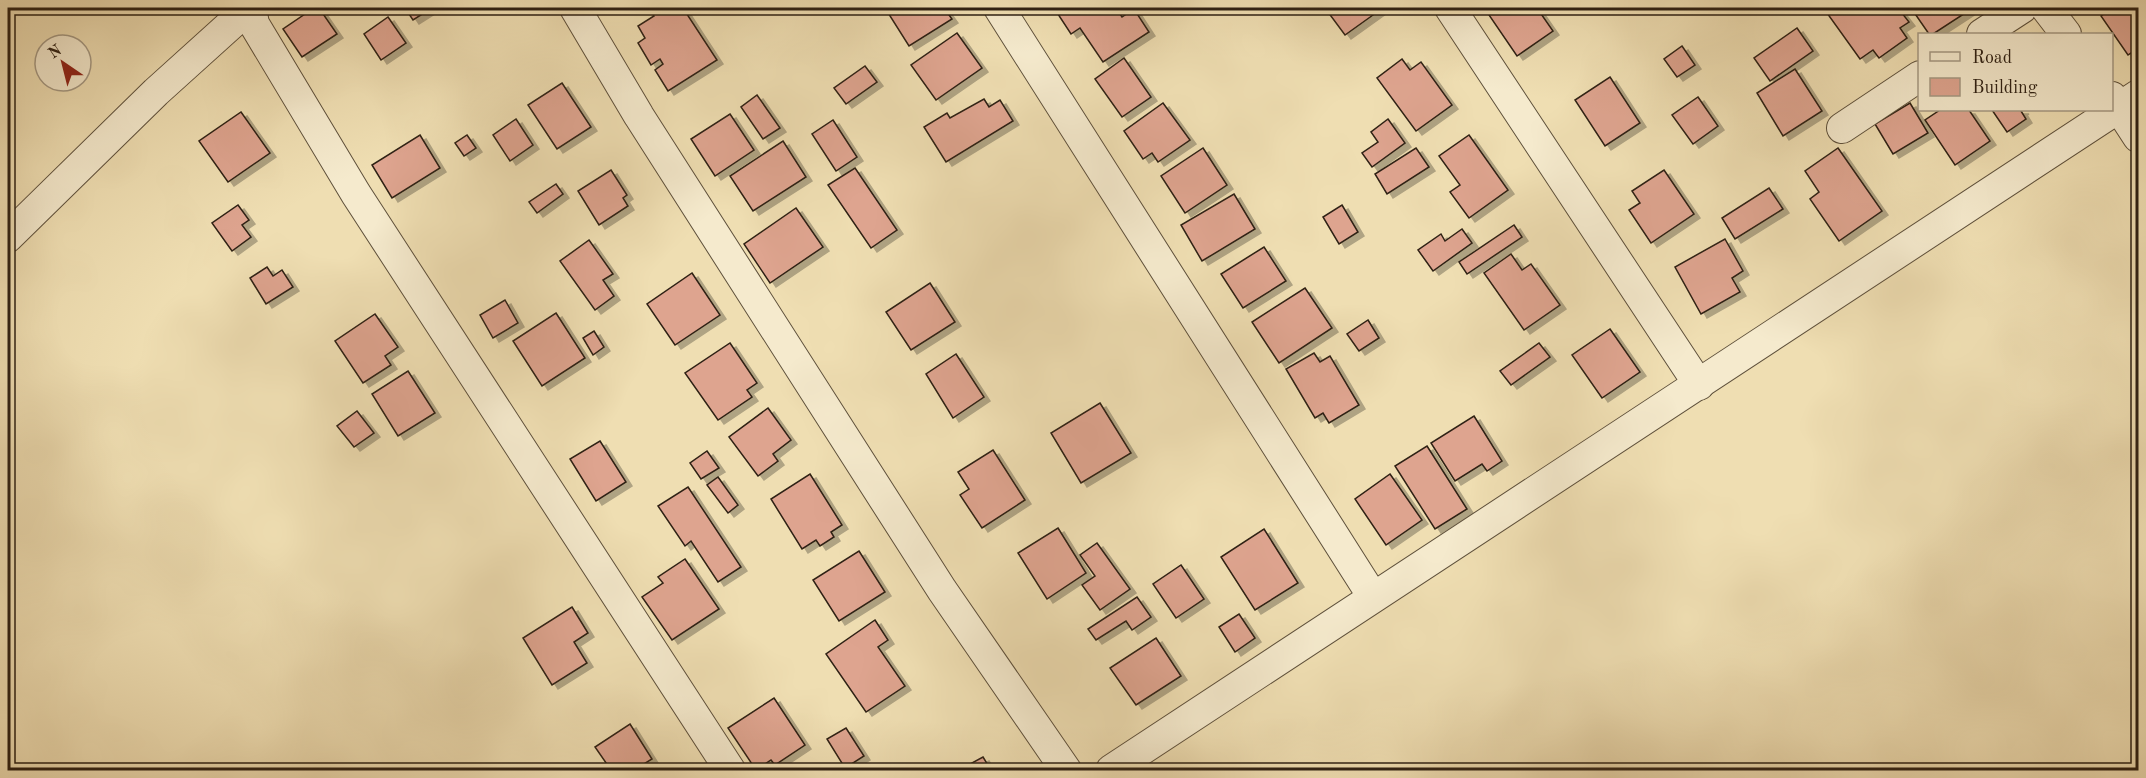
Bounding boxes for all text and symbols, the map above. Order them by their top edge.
north arrow [33,33,93,93]
legend [1918,33,2113,111]
text: N [46,42,66,62]
text: Road [1972,49,2012,67]
text: Building [1972,79,2038,97]

